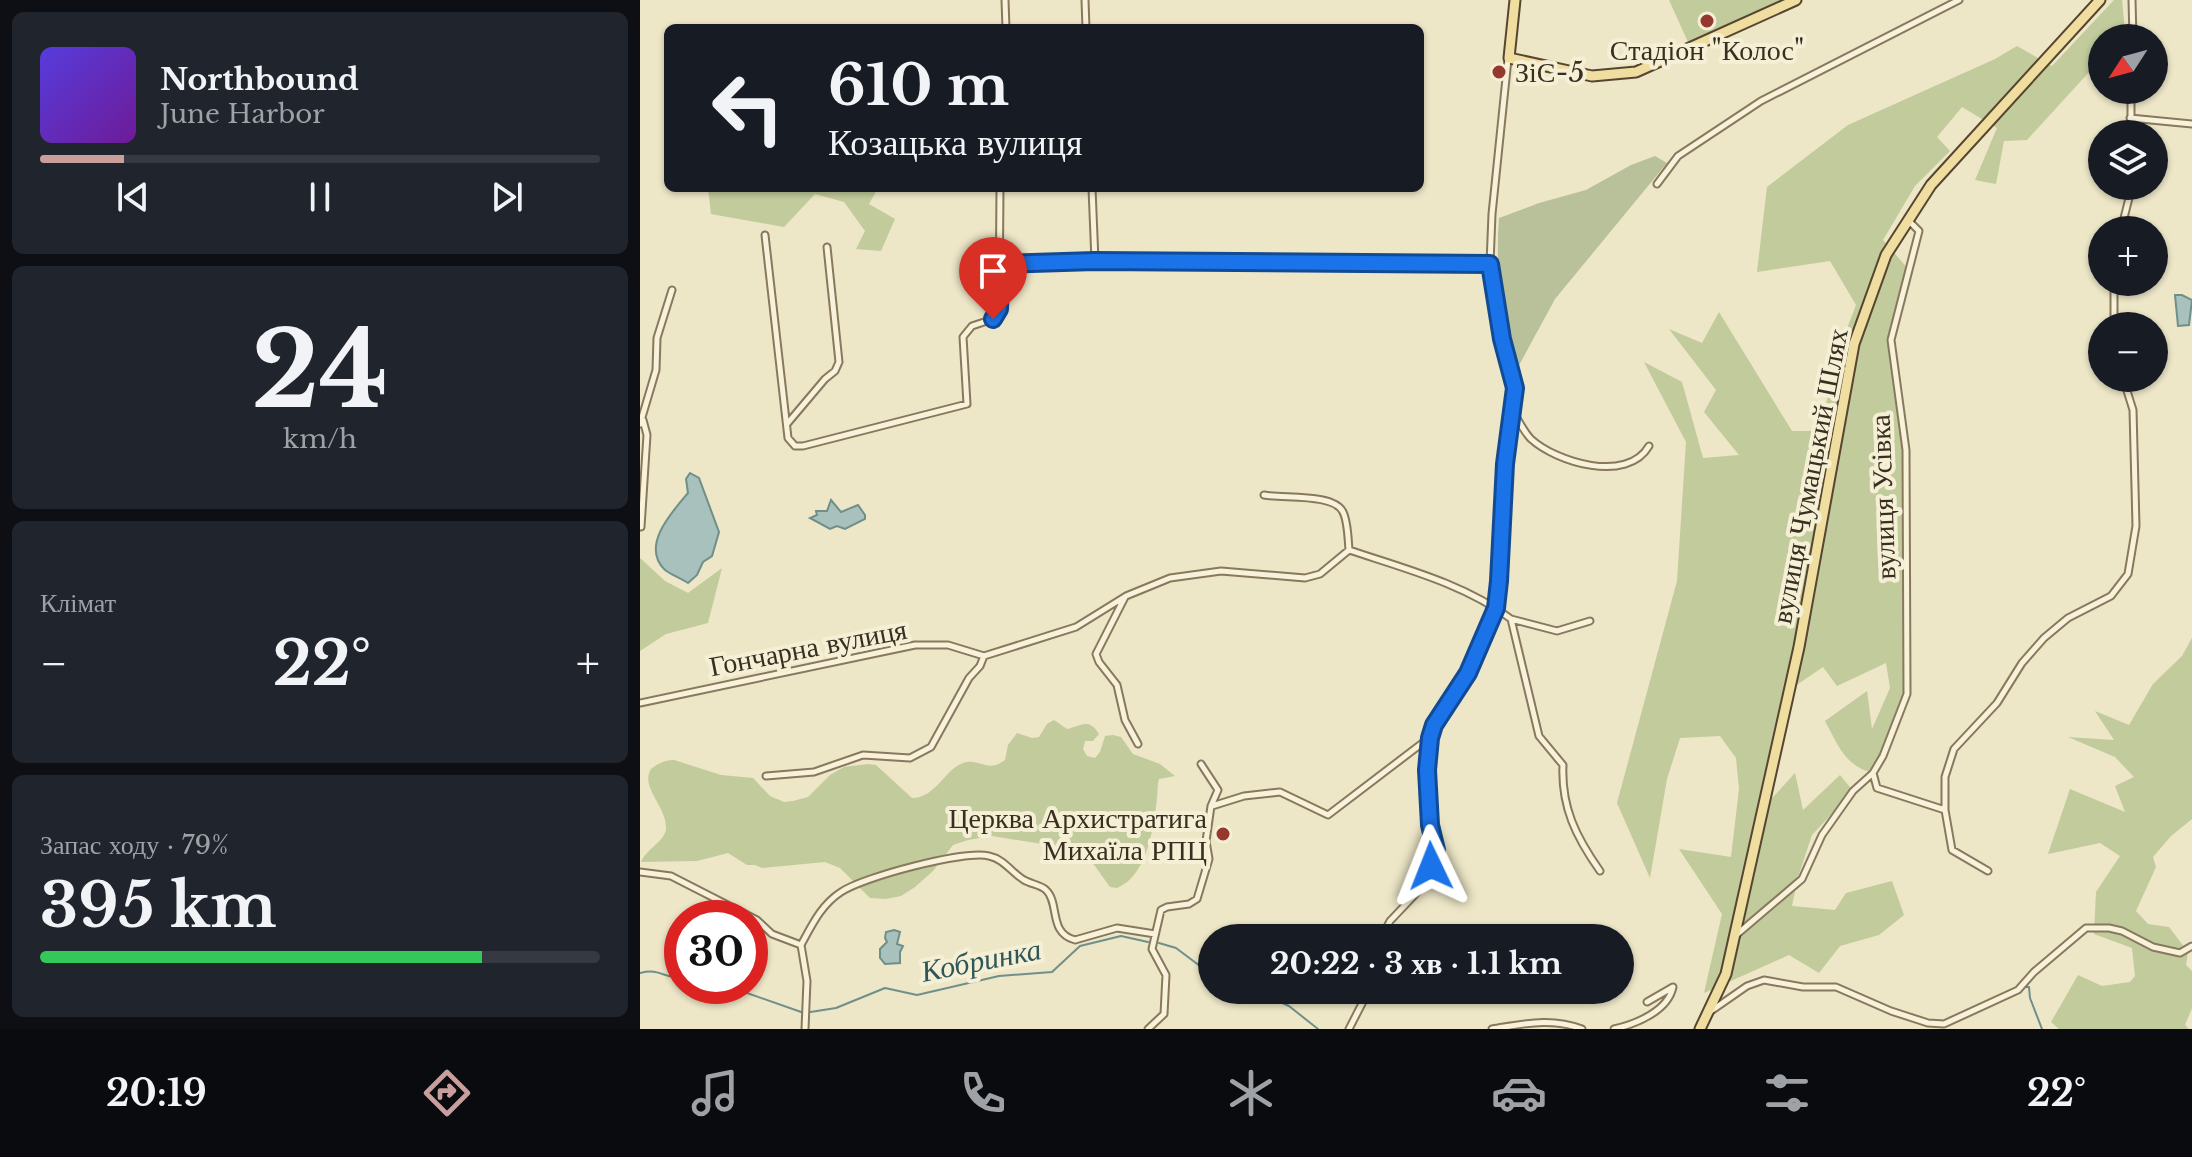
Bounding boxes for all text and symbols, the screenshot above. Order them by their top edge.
marker: Стадіон "Колос" [1698,12,1716,30]
north arrow [2088,24,2168,104]
map controls [2088,24,2168,392]
place label: Стадіон "Колос" [1610,33,1804,68]
text: 610 m [828,51,1009,120]
place label: ЗіС-5 [1515,55,1584,90]
icon: left [696,56,800,160]
text: Northbound [160,61,359,98]
marker: ЗіС-5 [1490,63,1508,81]
text: June Harbor [160,98,325,130]
text: Козацька вулиця [828,120,1083,165]
button: layers [2088,120,2168,200]
icon: previous [111,175,155,219]
icon: pause [298,175,342,219]
icon: next [485,175,529,219]
button: + [2088,216,2168,296]
pin [959,237,1027,319]
icon: arrive [971,249,1015,293]
text: 24 [252,306,388,435]
button: − [2088,312,2168,392]
street label: вулиця Чумацький Шлях [1764,325,1856,627]
street label: вулиця Усівка [1863,413,1903,580]
text: km/h [283,423,357,455]
text: Клімат [40,587,116,619]
street label: Гончарна вулиця [706,612,910,684]
text: 22° [273,627,371,701]
text: − [40,636,68,691]
text: + [576,636,600,691]
place label: Церква Архистратига Михаїла РПЦ [948,801,1208,868]
position arrow [1389,824,1473,908]
marker: Церква Архистратига Михаїла РПЦ [1214,825,1232,843]
text: Запас ходу · 79% [40,829,229,861]
text: 395 km [40,869,277,943]
speed limit sign: 30 [664,900,768,1004]
water label: Кобринка [917,930,1044,990]
text: 20:22 · 3 хв · 1.1 km [1270,945,1562,982]
icon: directions [419,1065,475,1121]
icon: music [687,1065,743,1121]
icon: phone [955,1065,1011,1121]
icon: climate [1223,1065,1279,1121]
icon: car [1491,1065,1547,1121]
icon: filters [1759,1065,1815,1121]
text: 20:19 [106,1071,207,1116]
text: 22° [2027,1071,2086,1116]

